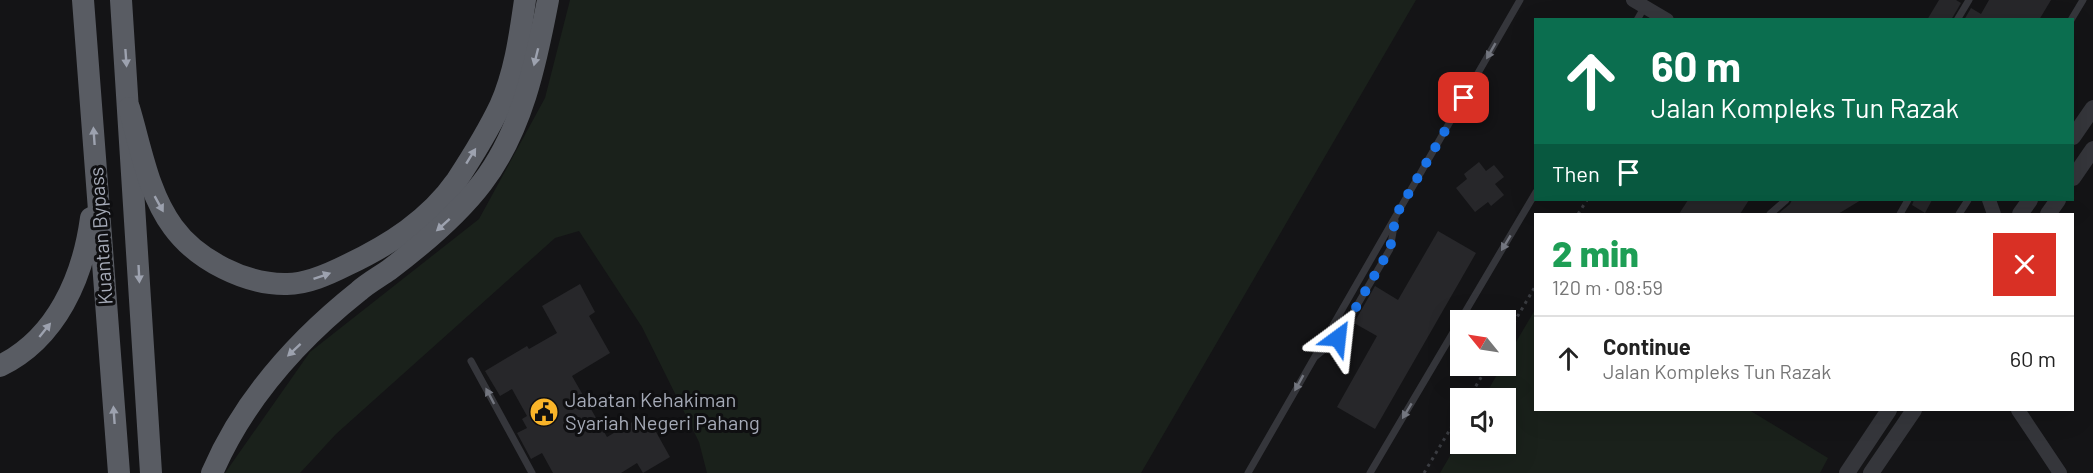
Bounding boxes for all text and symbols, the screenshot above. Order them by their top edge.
text: 60 m [1651,40,1741,90]
icon: ahead [1552,42,1630,120]
one-way arrow [1486,43,1496,60]
one-way arrow [530,48,540,66]
one-way arrow [121,49,131,68]
pin [1438,72,1489,123]
icon: arrive [1447,81,1480,114]
text: Jalan Kompleks Tun Razak [1651,91,1959,123]
one-way arrow [89,127,98,146]
one-way arrow [466,148,477,165]
icon: arrive [1612,156,1645,189]
text: Then [1552,160,1600,186]
street label: Kuantan Bypass [83,166,117,306]
one-way arrow [154,196,165,212]
one-way arrow [435,218,450,232]
text: 2 min [1552,231,1639,274]
button: close [1993,233,2056,296]
one-way arrow [1501,235,1512,251]
one-way arrow [135,264,144,283]
one-way arrow [314,270,332,280]
text: 120 m · 08:59 [1552,275,1663,299]
position arrow [1306,306,1370,370]
north arrow [1450,310,1516,376]
map controls [1450,310,1516,454]
one-way arrow [39,322,52,338]
text: Continue [1603,333,1691,359]
icon: ahead [1552,342,1585,375]
one-way arrow [286,343,301,357]
text: 60 m [2010,345,2056,371]
text: Jalan Kompleks Tun Razak [1603,359,1831,383]
one-way arrow [1294,375,1304,392]
place label: Jabatan Kehakiman Syariah Negeri Pahang [565,387,760,434]
one-way arrow [485,388,495,405]
button: sound [1450,388,1516,454]
public building icon: Jabatan Kehakiman Syariah Negeri Pahang [528,396,560,428]
one-way arrow [1402,403,1412,420]
one-way arrow [110,405,119,424]

